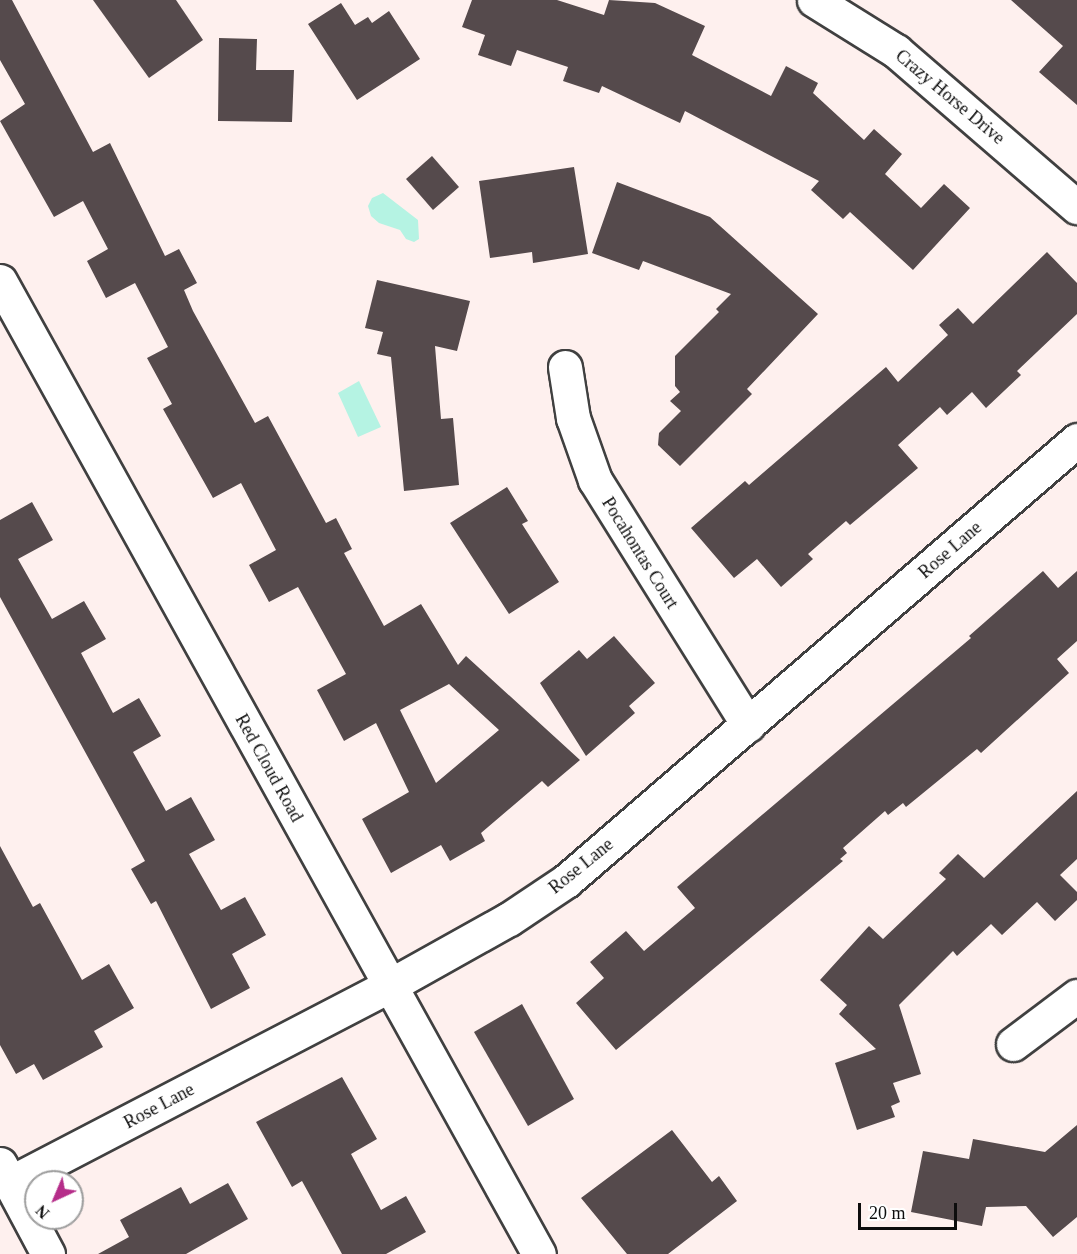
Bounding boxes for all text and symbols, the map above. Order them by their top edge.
street label: Crazy Horse Drive [891,45,1009,149]
street label: Pocahontas Court [597,493,683,613]
street label: Rose Lane [914,517,986,583]
street label: Red Cloud Road [230,710,308,826]
street label: Rose Lane [544,834,618,898]
street label: Rose Lane [120,1079,198,1133]
north arrow [24,1170,84,1230]
scale bar [861,1191,960,1229]
text: N [32,1202,53,1222]
text: 20 m [869,1203,906,1223]

